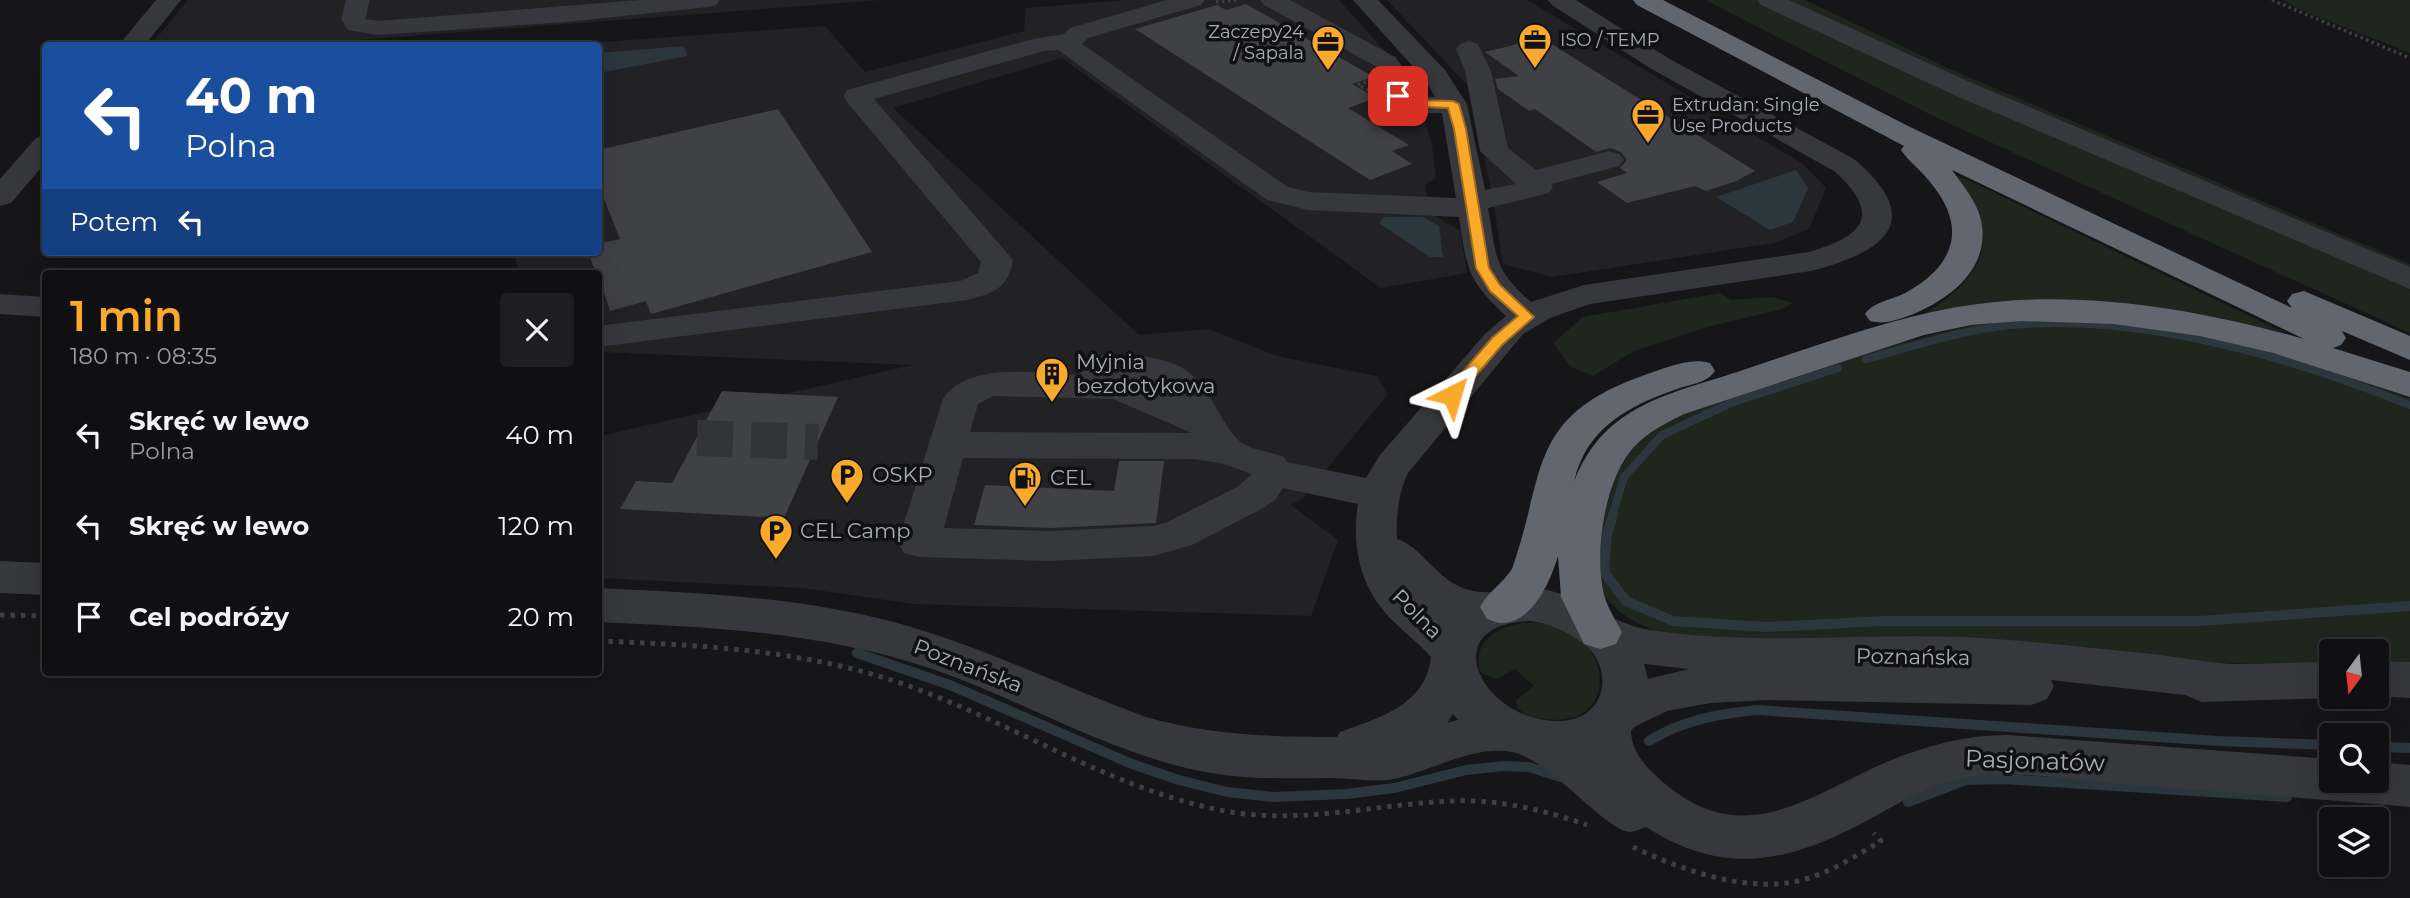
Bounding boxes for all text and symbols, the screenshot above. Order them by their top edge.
place label: Zaczepy24 / Sapala [1208,21,1304,64]
office icon: ISO / TEMP [1516,21,1554,70]
office icon: Zaczepy24 / Sapala [1309,23,1347,72]
place label: ISO / TEMP [1560,29,1660,51]
text: 40 m [185,66,317,125]
pin [1368,66,1428,126]
icon: left [70,70,161,161]
icon: arrive [1379,77,1417,115]
place label: Extrudan: Single Use Products [1672,94,1820,137]
office icon: Extrudan: Single Use Products [1629,96,1667,145]
text: Polna [185,126,277,165]
icon: left [172,203,210,241]
text: Potem [70,206,158,238]
text: 1 min [70,290,183,342]
button: close [500,293,574,367]
text: 180 m · 08:35 [70,342,217,370]
place label: Myjnia bezdotykowa [1076,349,1215,398]
building icon: Myjnia bezdotykowa [1033,355,1071,404]
position arrow [1415,358,1489,432]
text: Skręć w lewo [129,405,309,437]
icon: left [70,416,108,454]
text: 40 m [505,419,574,451]
text: Polna [129,437,195,465]
parking icon: OSKP [828,456,866,505]
fuel station icon: CEL [1006,459,1044,508]
place label: OSKP [872,462,933,487]
place label: CEL [1050,465,1092,490]
icon: left [70,507,108,545]
text: Skręć w lewo [129,510,309,542]
text: 120 m [498,510,574,542]
parking icon: CEL Camp [757,512,795,561]
place label: CEL Camp [800,518,910,543]
street label: Polna [1387,584,1447,644]
icon: arrive [70,598,108,636]
text: Cel podróży [129,601,289,633]
text: 20 m [508,601,574,633]
street label: Poznańska [910,633,1026,698]
north arrow [2319,639,2389,709]
map controls [2319,639,2389,877]
street label: Poznańska [1856,643,1970,670]
button: search [2319,723,2389,793]
street label: Pasjonatów [1965,744,2105,777]
button: layers [2319,807,2389,877]

